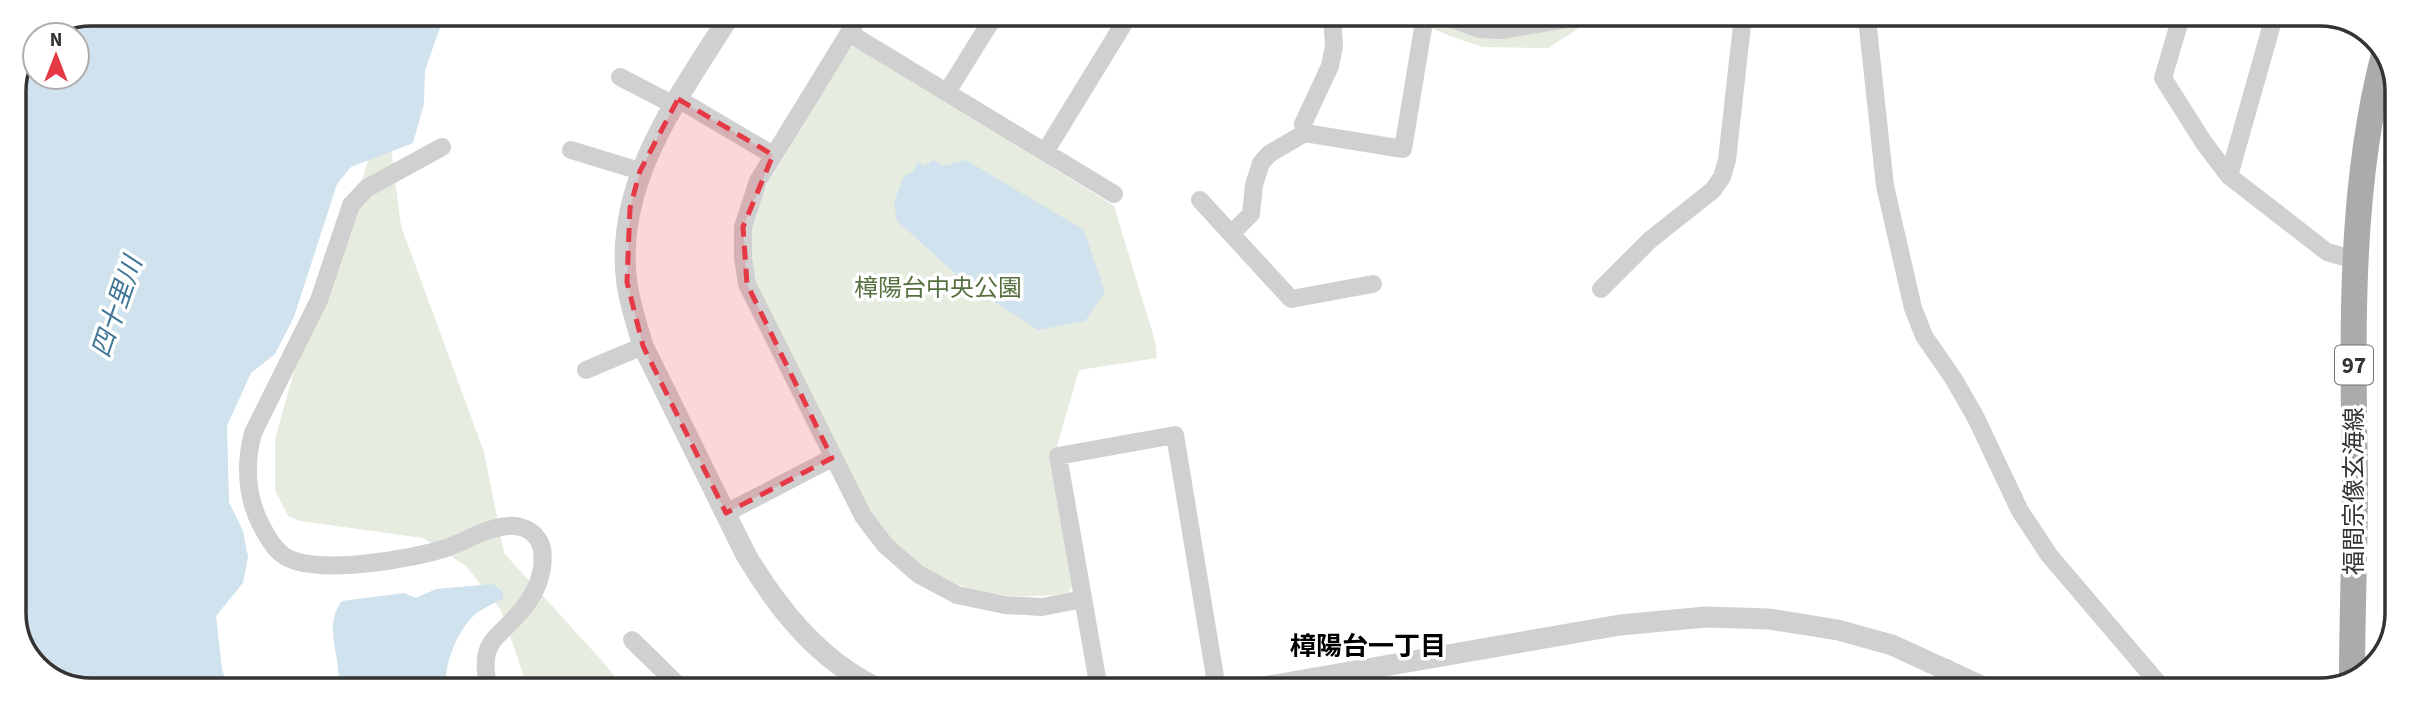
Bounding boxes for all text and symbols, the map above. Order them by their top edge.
north arrow [21,21,91,91]
text: N [50,27,62,54]
water label: 四十里川 [83,249,152,362]
park label: 樟陽台中央公園 [854,271,1022,306]
road number: 97 [2335,346,2373,384]
street label: 福間宗像玄海線 [2337,407,2372,575]
district label: 樟陽台一丁目 [1290,628,1446,665]

